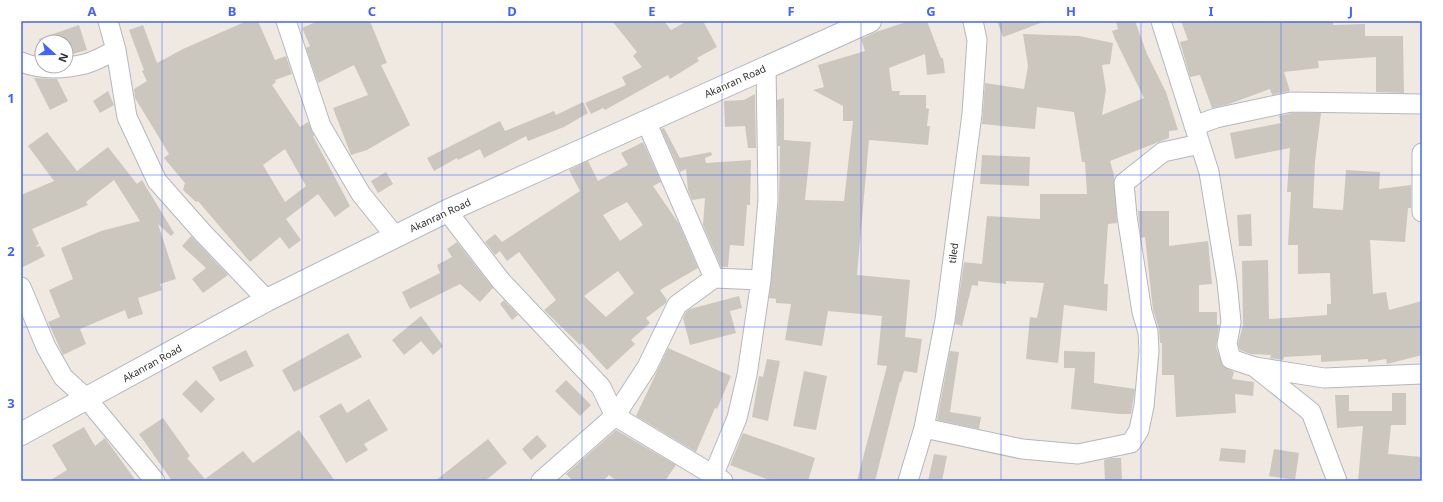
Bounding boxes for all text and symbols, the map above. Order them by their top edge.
text: A [88,2,97,20]
text: B [228,2,236,20]
text: C [368,2,376,20]
text: D [507,2,517,20]
text: E [648,2,656,20]
text: F [787,2,795,20]
text: G [926,2,936,20]
text: H [1066,2,1076,20]
text: I [1208,2,1214,20]
text: J [1348,2,1353,20]
north arrow [34,34,74,74]
text: N [55,51,72,65]
street label: Akanran Road [702,61,768,101]
text: 1 [7,89,15,107]
street label: Akanran Road [407,195,473,235]
text: 2 [7,242,15,260]
street label: tiled [945,242,961,264]
street label: Akanran Road [120,341,184,385]
text: 3 [7,394,15,412]

